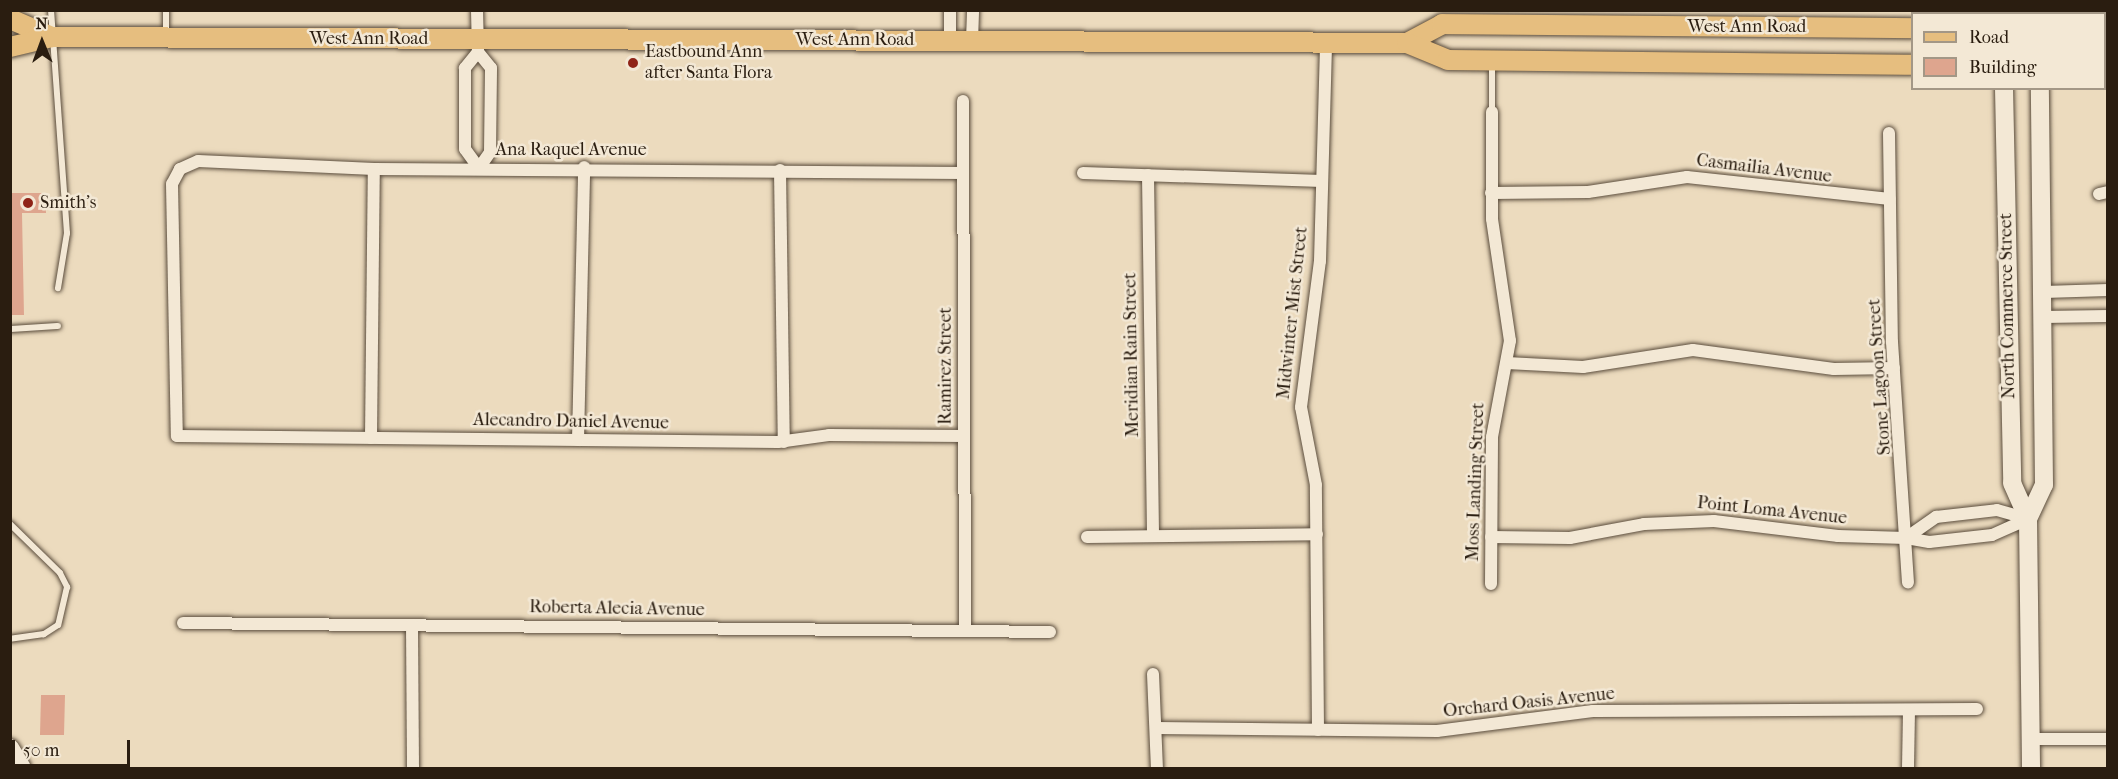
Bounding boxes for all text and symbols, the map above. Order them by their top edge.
north arrow [12,12,72,72]
legend [1911,12,2106,90]
text: N [35,14,48,33]
street label: West Ann Road [1688,16,1806,38]
text: Road [1969,27,2009,48]
street label: West Ann Road [310,28,428,50]
street label: West Ann Road [796,29,914,51]
place label: Eastbound Ann after Santa Flora [645,42,772,84]
marker: Eastbound Ann after Santa Flora [626,56,640,70]
text: Building [1969,57,2036,78]
street label: Ana Raquel Avenue [495,139,647,161]
street label: Casmailia Avenue [1695,150,1833,188]
place label: Smith's [40,192,96,214]
marker: Smith's [21,196,35,210]
street label: North Commerce Street [1996,213,2020,399]
street label: Midwinter Mist Street [1273,226,1313,400]
street label: Meridian Rain Street [1120,273,1144,437]
street label: Stone Lagoon Street [1864,298,1896,456]
street label: Ramirez Street [935,307,957,425]
street label: Moss Landing Street [1462,402,1490,562]
street label: Alecandro Daniel Avenue [473,409,669,435]
street label: Point Loma Avenue [1696,492,1848,530]
street label: Roberta Alecia Avenue [529,597,705,621]
street label: Orchard Oasis Avenue [1442,683,1616,723]
scale bar [15,728,134,766]
text: 50 m [23,740,59,761]

